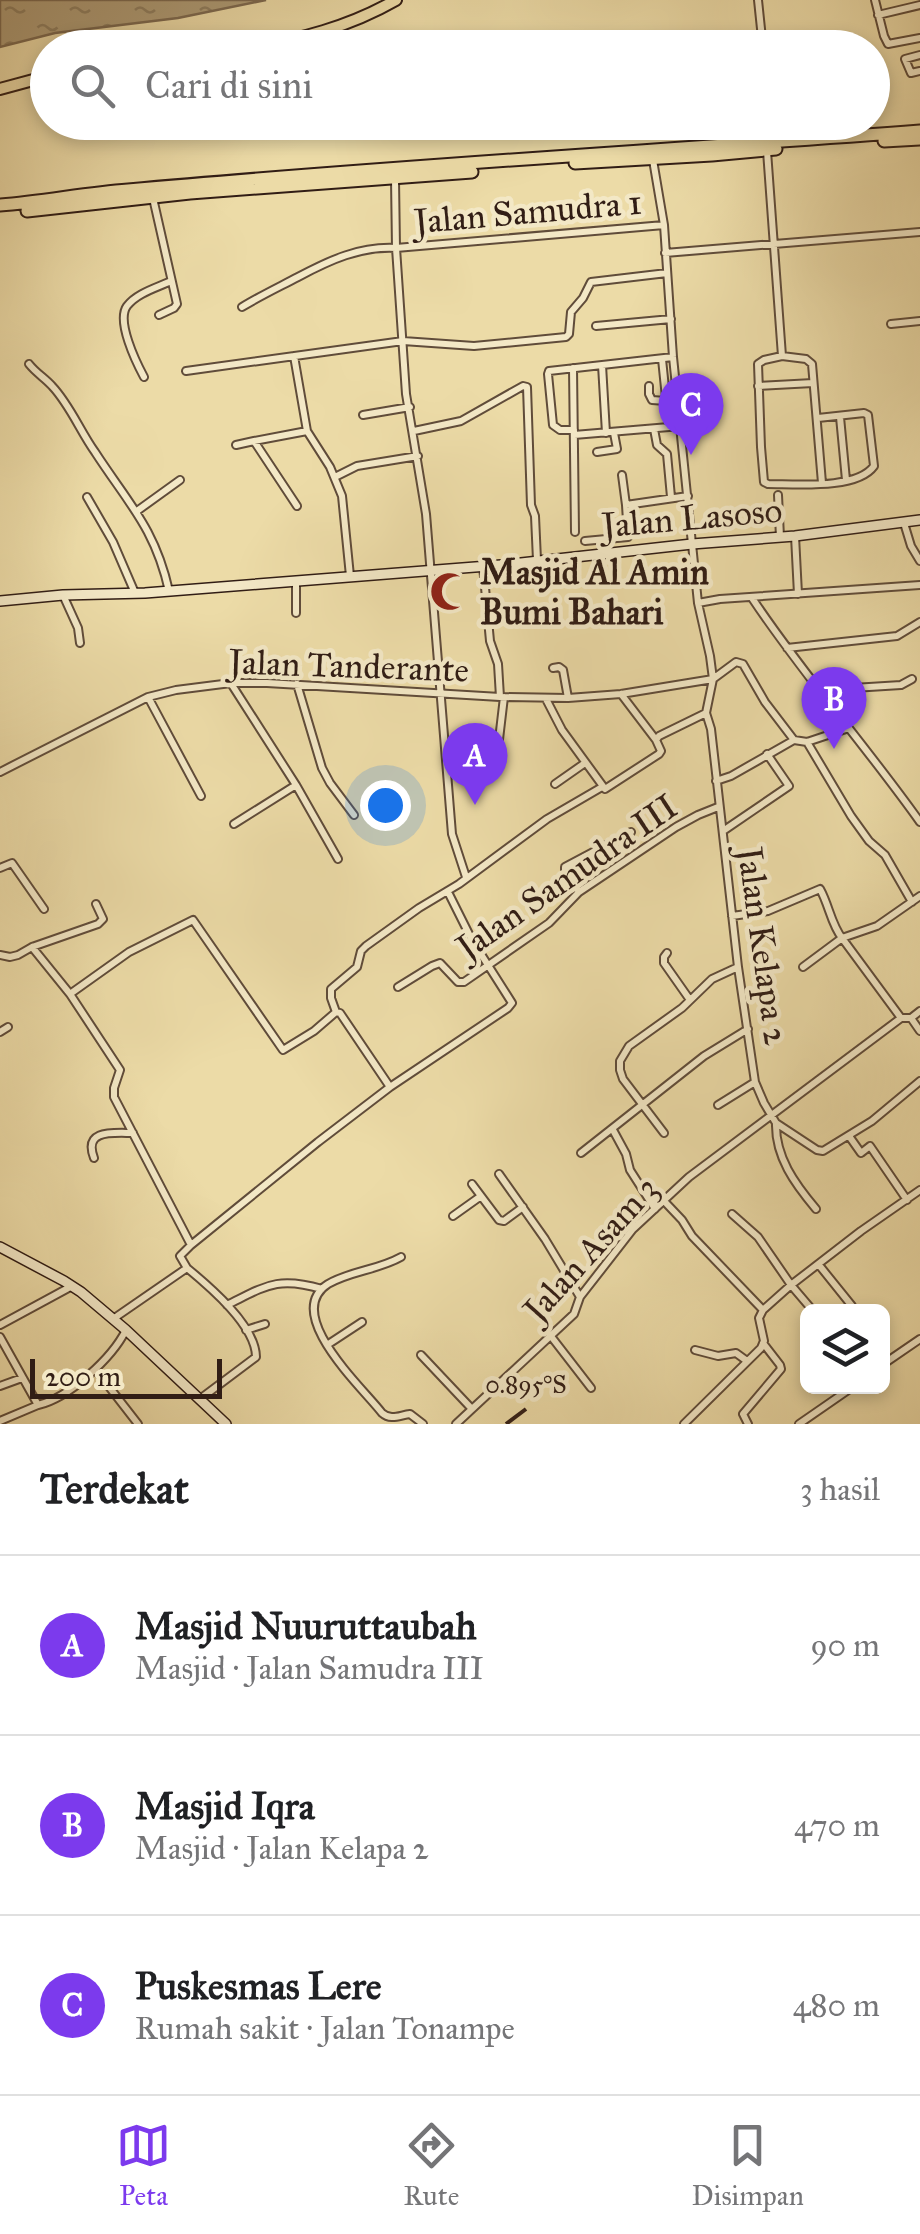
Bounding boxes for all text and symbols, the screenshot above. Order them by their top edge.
search box [30,30,890,140]
icon: search [65,58,120,113]
text: Cari di sini [145,62,313,108]
street label: Jalan Samudra 1 [408,181,644,244]
pin: C [658,372,724,455]
street label: Jalan Lasoso [596,489,784,548]
place label: Masjid Al Amin Bumi Bahari [480,551,709,634]
mosque icon: Masjid Al Amin Bumi Bahari [429,571,471,613]
street label: Jalan Tanderante [224,640,470,692]
pin: B [802,666,866,749]
pin: A [442,722,508,805]
your location [360,780,411,831]
street label: Jalan Samudra III [445,785,686,971]
street label: Jalan Kelapa 2 [727,840,798,1048]
street label: Jalan Asam 3 [512,1167,667,1334]
map controls [800,1304,890,1394]
button: layers [800,1304,890,1394]
scale bar [30,1354,222,1398]
text: 200 m [45,1359,121,1394]
text: 0.895°S [485,1369,567,1400]
text: Terdekat [40,1463,189,1515]
text: 3 hasil [800,1470,880,1509]
text: Masjid Nuuruttaubah [135,1603,477,1649]
text: A [62,1626,83,1665]
text: 90 m [810,1626,880,1665]
text: Masjid · Jalan Samudra III [135,1649,484,1688]
text: Masjid Iqra [135,1783,315,1829]
text: B [62,1806,83,1845]
text: 470 m [794,1806,880,1845]
text: Masjid · Jalan Kelapa 2 [135,1829,429,1868]
text: Puskesmas Lere [135,1963,382,2009]
text: C [62,1986,83,2025]
text: 480 m [793,1986,880,2025]
text: Rumah sakit · Jalan Tonampe [135,2009,515,2048]
tab: Peta [116,2118,171,2213]
tab: Rute [403,2118,459,2213]
tab: Disimpan [692,2118,804,2213]

